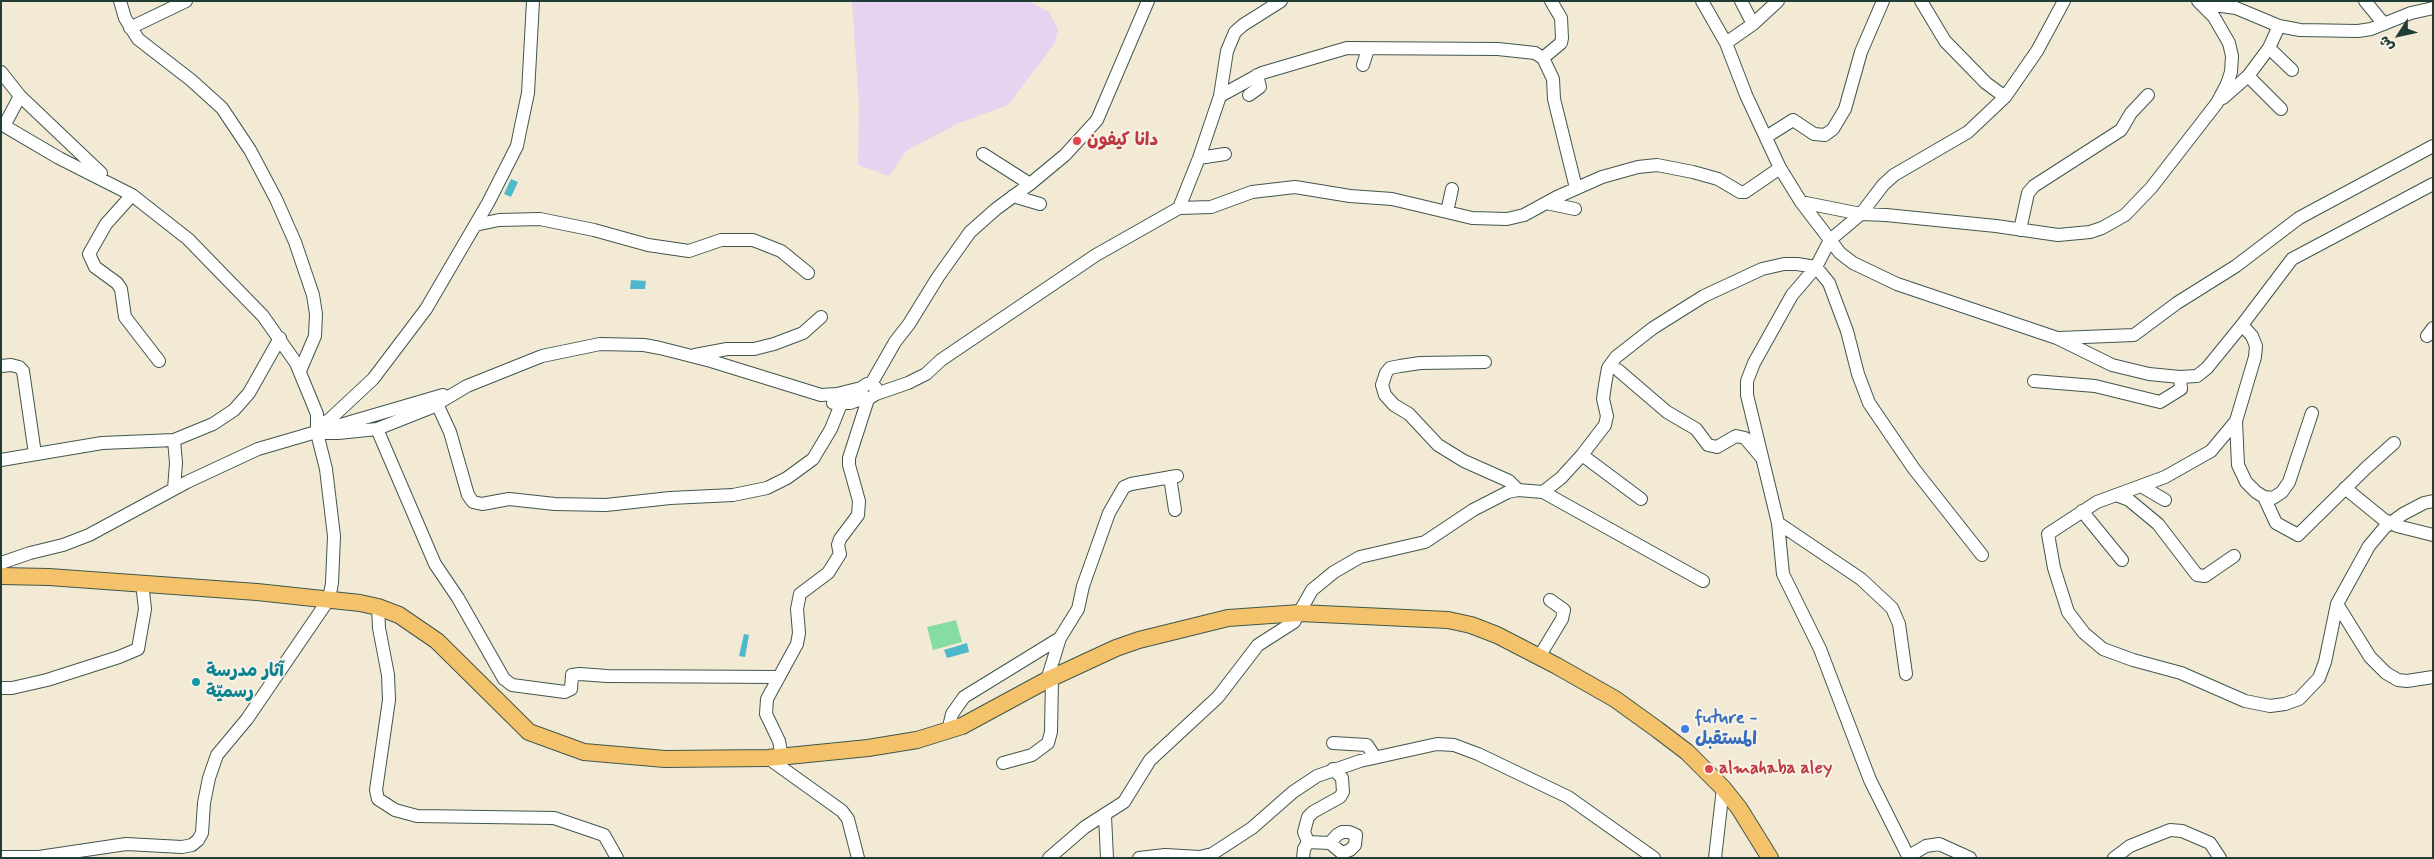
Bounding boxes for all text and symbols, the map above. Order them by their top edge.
north arrow [2374,10,2424,60]
text: ش [2375,32,2399,55]
place label: دانا كيفون [1087,130,1158,152]
marker: دانا كيفون [1071,135,1083,147]
place label: آثار مدرسة رسميّة [206,661,284,704]
marker: آثار مدرسة رسميّة [190,676,202,688]
place label: future - المستقبل [1695,708,1758,751]
marker: future - المستقبل [1679,723,1691,735]
place label: almahaba aley [1719,758,1832,780]
marker: almahaba aley [1703,763,1715,775]

